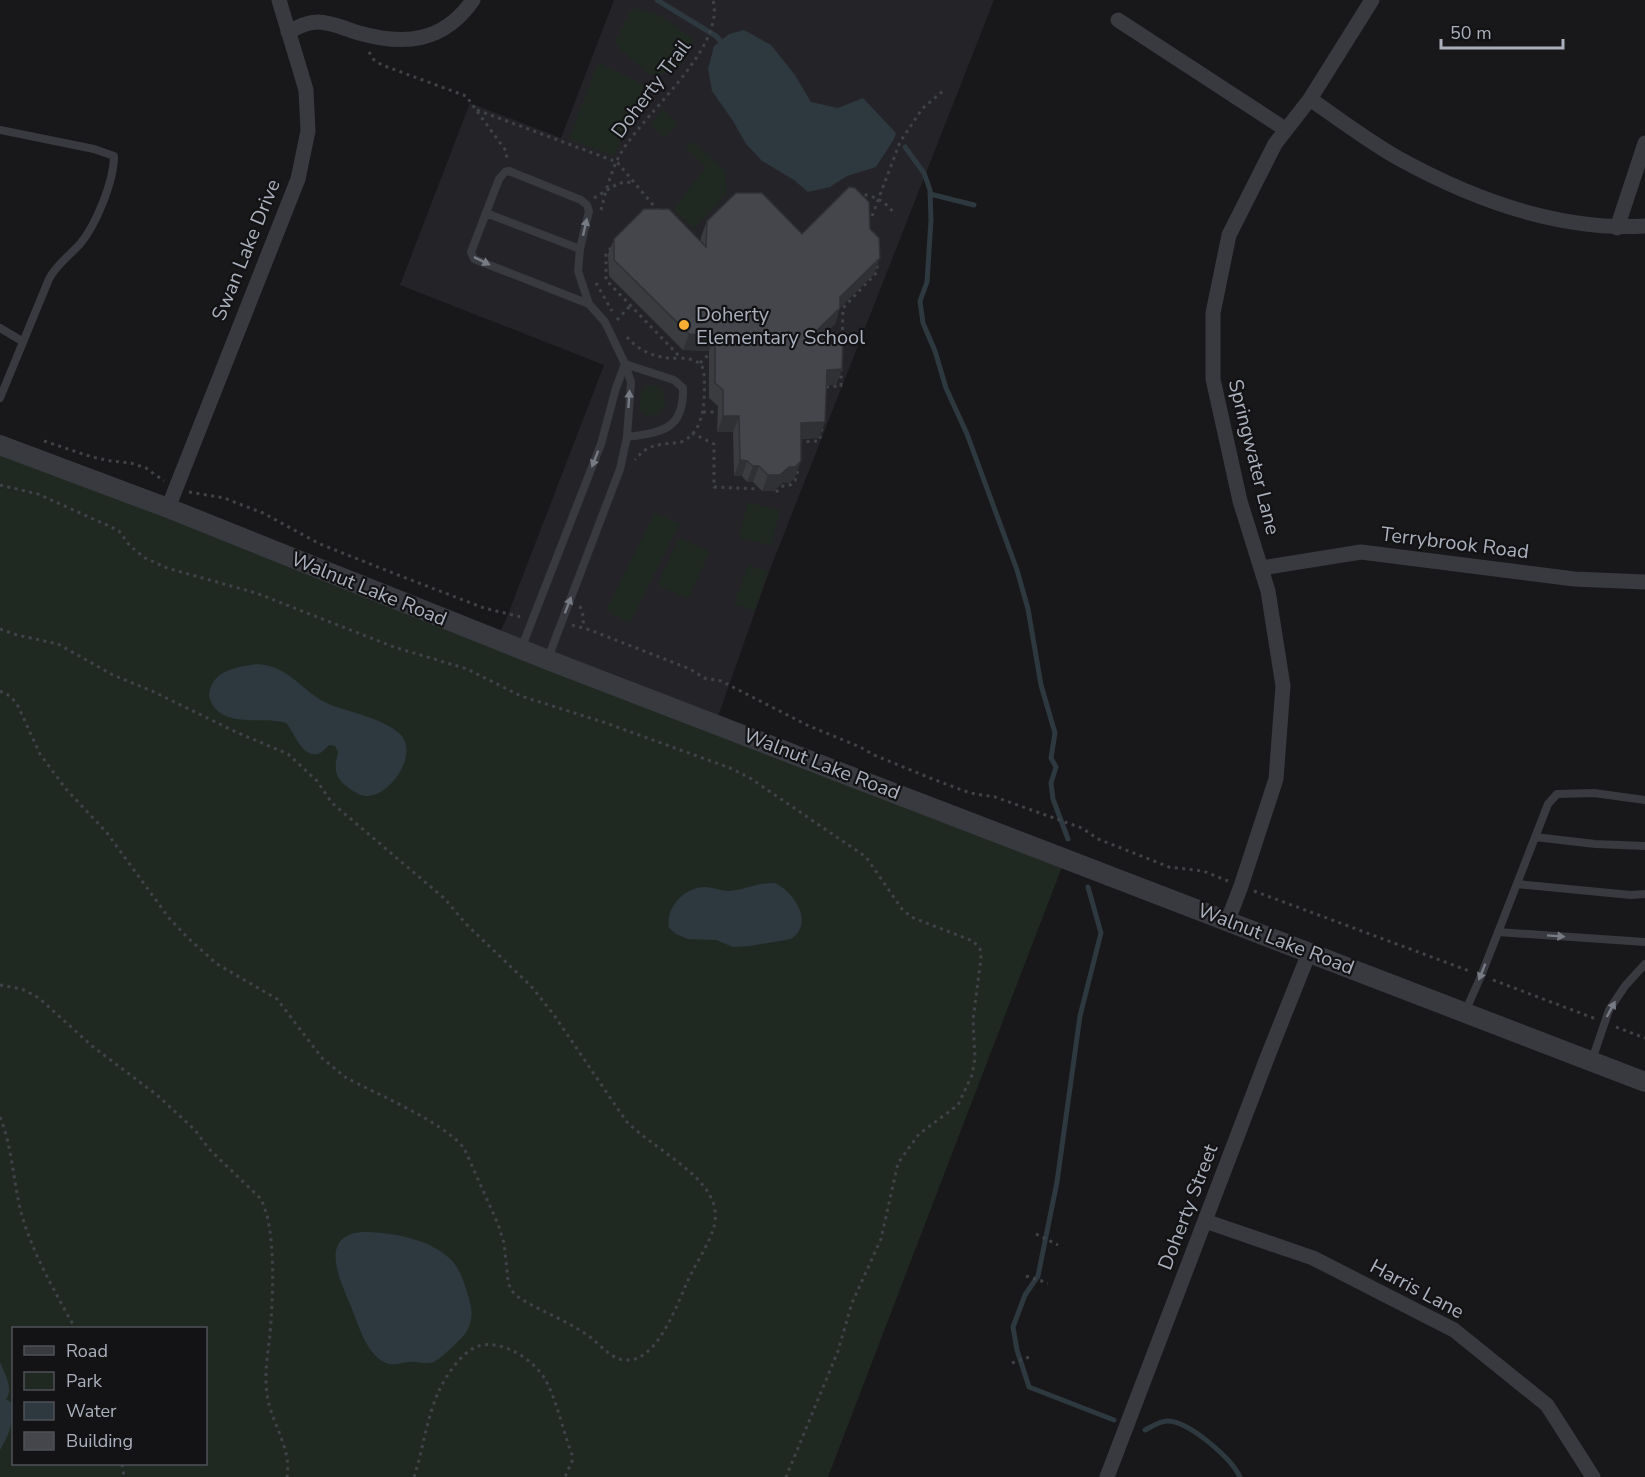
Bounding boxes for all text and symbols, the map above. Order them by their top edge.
scale bar [1441,12,1562,50]
text: 50 m [1450,21,1492,45]
street label: Doherty Trail [605,34,697,144]
street label: Swan Lake Drive [205,175,287,325]
one-way arrow [581,217,591,236]
one-way arrow [473,255,491,265]
place label: Doherty Elementary School [696,301,865,351]
marker: Doherty Elementary School [677,318,691,332]
street label: Springwater Lane [1222,376,1286,538]
one-way arrow [625,390,634,409]
one-way arrow [590,451,600,469]
street label: Terrybrook Road [1379,521,1531,565]
street label: Walnut Lake Road [287,545,451,633]
one-way arrow [564,596,573,614]
street label: Walnut Lake Road [740,722,904,806]
street label: Walnut Lake Road [1194,897,1358,981]
one-way arrow [1547,932,1566,941]
one-way arrow [1477,964,1487,982]
one-way arrow [1606,1000,1616,1017]
street label: Doherty Street [1152,1139,1225,1274]
street label: Harris Lane [1365,1253,1469,1325]
legend [12,1327,207,1465]
text: Road [66,1339,108,1363]
text: Park [66,1369,103,1393]
text: Water [66,1399,117,1423]
text: Building [66,1429,133,1453]

